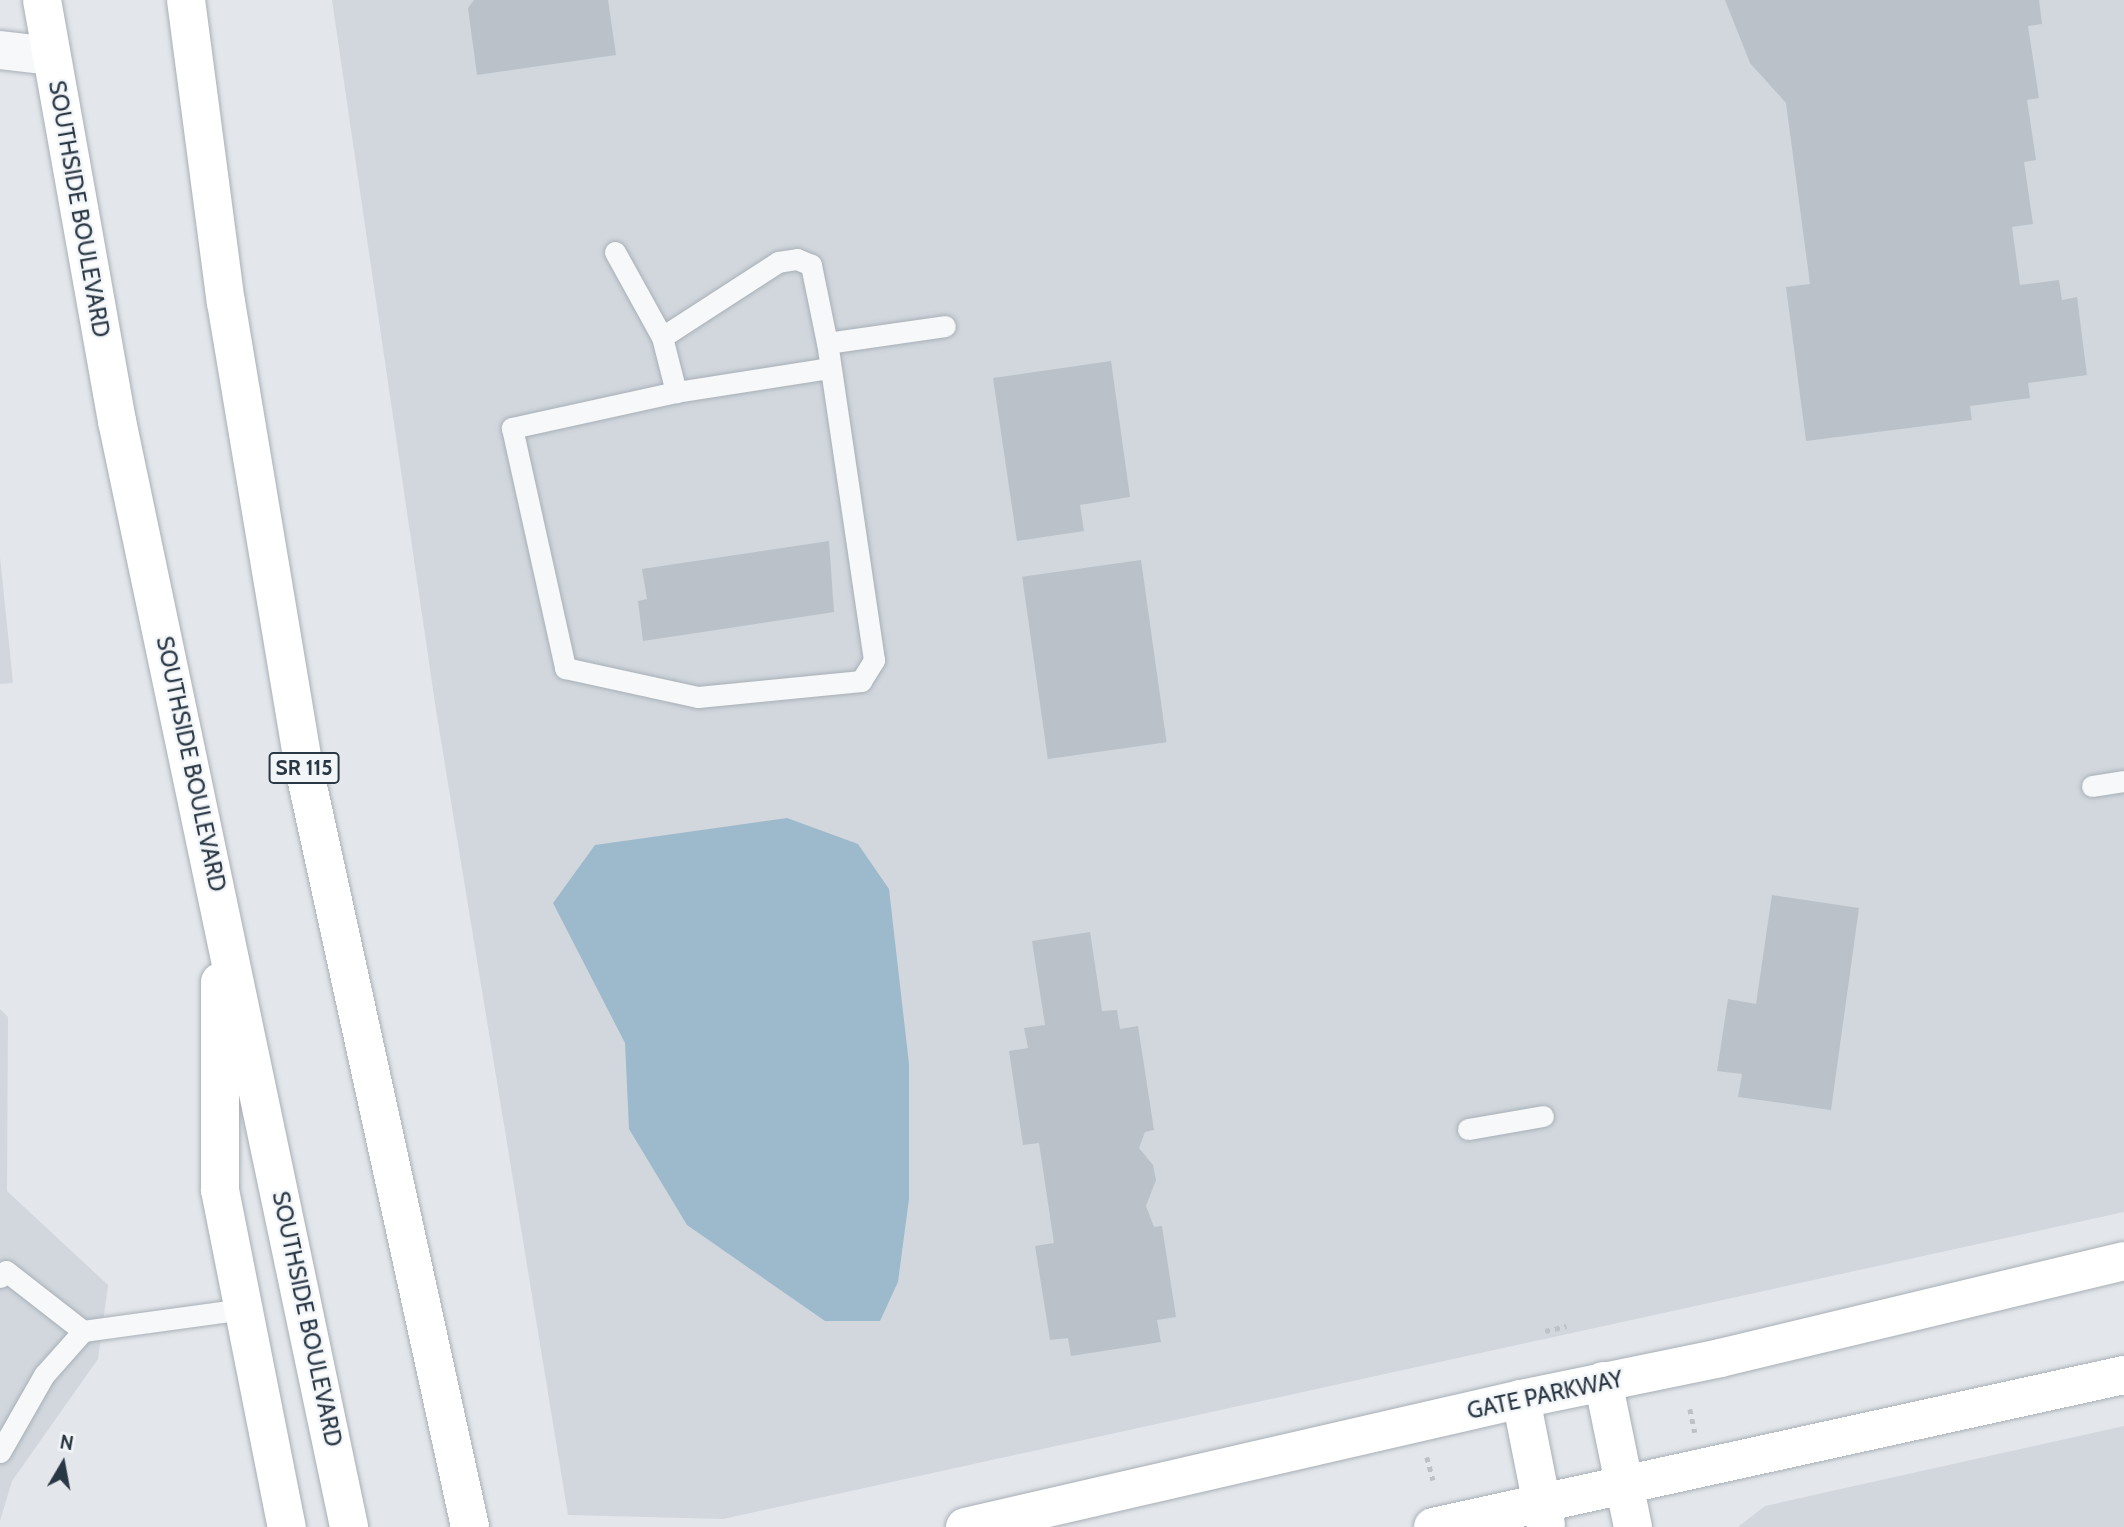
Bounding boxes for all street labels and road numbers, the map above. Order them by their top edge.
street label: SOUTHSIDE BOULEVARD [43,78,115,340]
street label: SOUTHSIDE BOULEVARD [150,634,232,894]
road number: SR 115 [267,750,341,786]
street label: SOUTHSIDE BOULEVARD [266,1189,348,1449]
street label: GATE PARKWAY [1465,1365,1625,1425]

